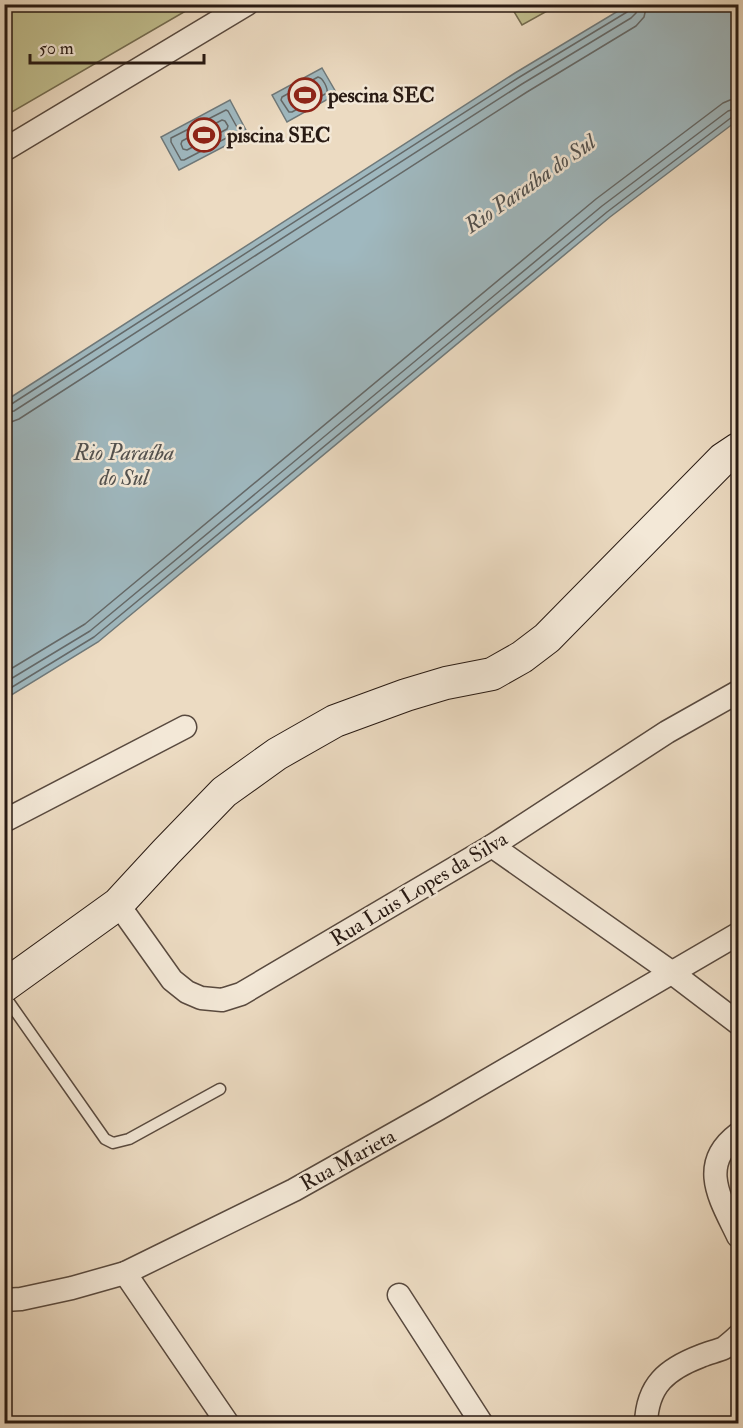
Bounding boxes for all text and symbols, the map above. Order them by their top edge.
scale bar [30,27,204,65]
text: 50 m [39,37,74,60]
sports icon: pescina SEC [287,77,323,113]
place label: pescina SEC [327,82,435,109]
sports icon: piscina SEC [186,117,222,153]
place label: piscina SEC [226,122,330,149]
water label: Rio Paraíba do Sul [458,127,602,240]
water label: Rio Paraíba do Sul [73,439,174,492]
street label: Rua Luis Lopes da Silva [325,825,513,953]
street label: Rua Marieta [295,1123,401,1197]

